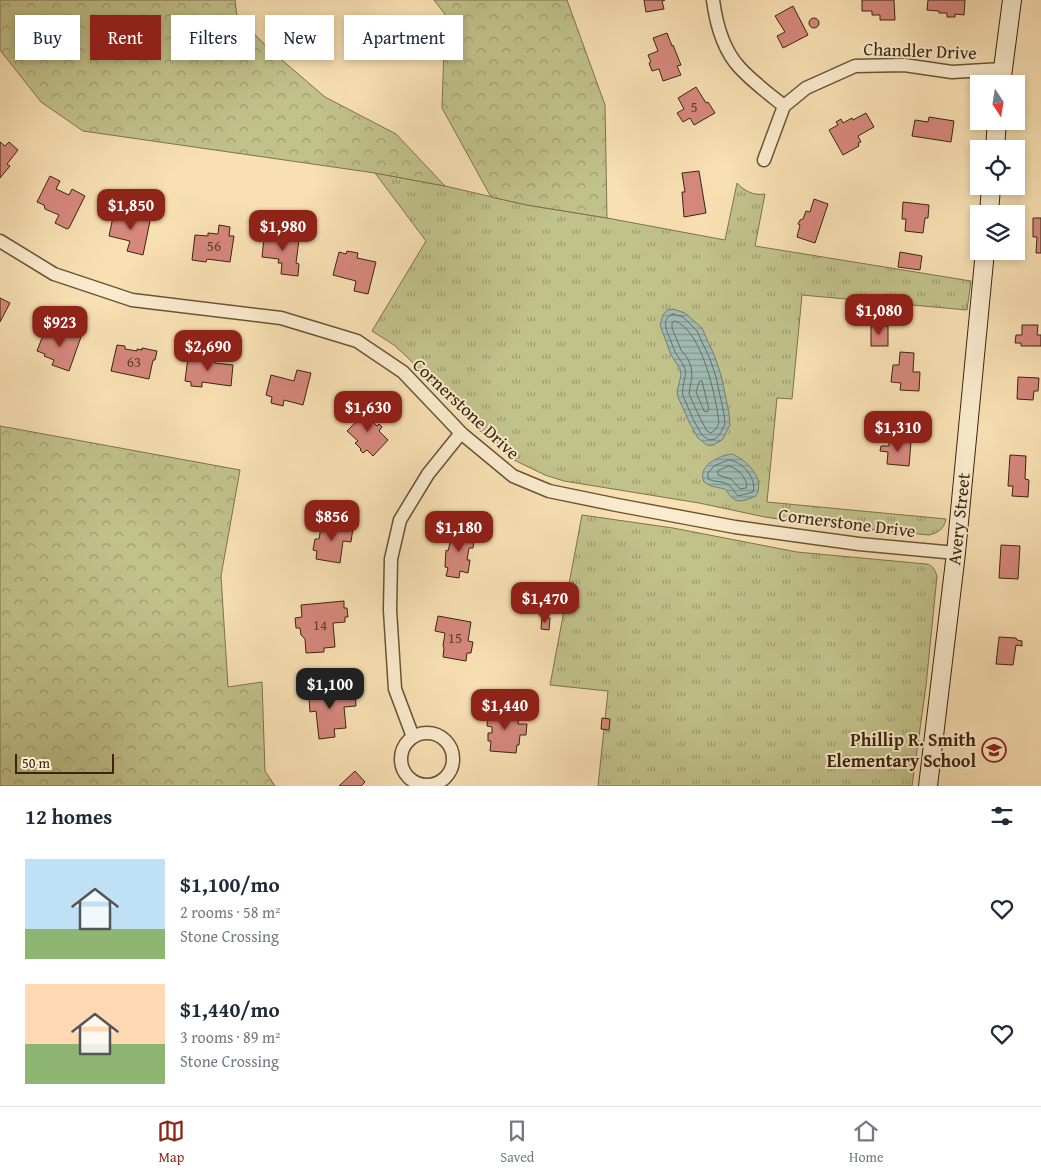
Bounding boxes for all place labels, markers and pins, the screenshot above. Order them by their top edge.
pin: $1,850 [90,188,172,231]
pin: $1,980 [242,210,324,252]
pin: $1,080 [838,294,920,336]
pin: $923 [30,306,90,348]
pin: $2,690 [167,330,249,372]
pin: $1,630 [327,390,409,433]
pin: $1,310 [857,410,939,453]
pin: $856 [302,500,362,542]
pin: $1,180 [418,510,500,553]
pin: $1,470 [504,582,586,624]
pin: $1,100 [289,668,371,710]
pin: $1,440 [464,688,546,731]
place label: Phillip R. Smith Elementary School [827,726,976,774]
school or university icon: Phillip R. Smith Elementary School [981,737,1007,763]

